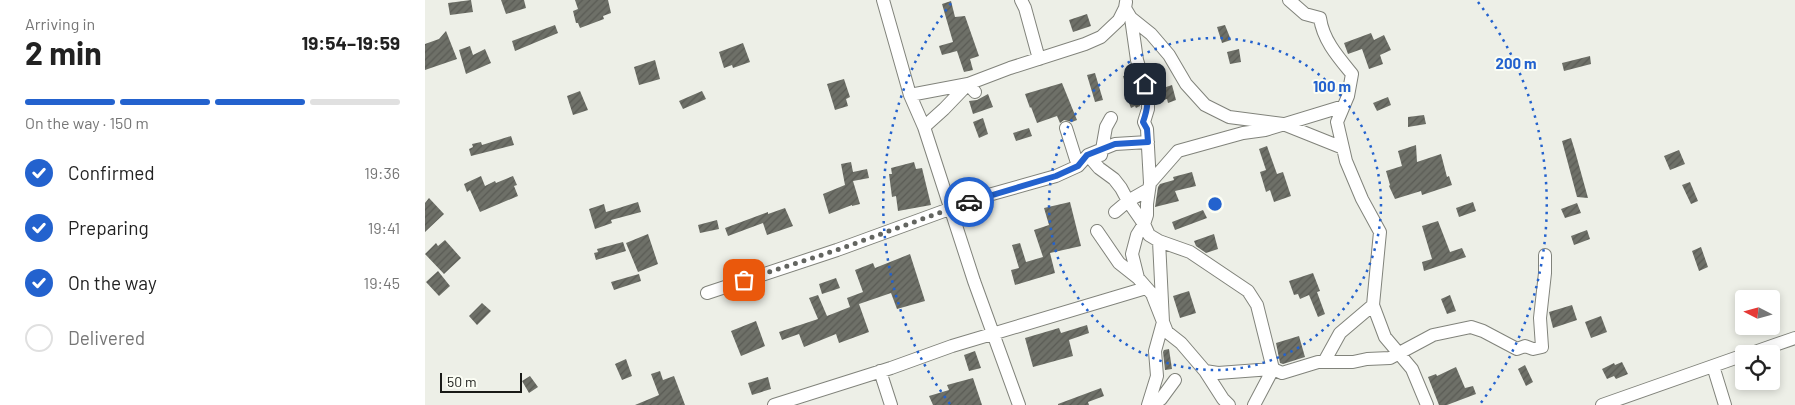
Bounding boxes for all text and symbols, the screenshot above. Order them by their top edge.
text: Arriving in [25,14,95,33]
text: 19:54–19:59 [301,31,400,54]
text: 2 min [25,33,102,71]
text: 200 m [1495,54,1537,72]
pin [1124,63,1166,105]
icon: home [1131,70,1159,98]
text: 100 m [1313,77,1351,95]
text: On the way · 150 m [25,113,149,132]
icon: check [25,159,53,187]
text: Confirmed [68,161,155,184]
text: 19:36 [364,163,400,182]
courier [944,177,994,227]
icon: car [955,188,983,216]
centre of rings [1206,195,1224,213]
icon: check [25,214,53,242]
text: Preparing [68,216,149,239]
text: 19:41 [368,218,400,237]
pin [723,259,765,301]
icon: bag [730,266,758,294]
icon: check [25,269,53,297]
text: On the way [68,271,157,294]
text: 19:45 [364,273,400,292]
north arrow [1735,290,1780,335]
map controls [1735,290,1780,390]
text: Delivered [68,326,145,349]
button: locate [1735,345,1780,390]
scale bar [440,370,523,393]
text: 50 m [447,373,476,390]

